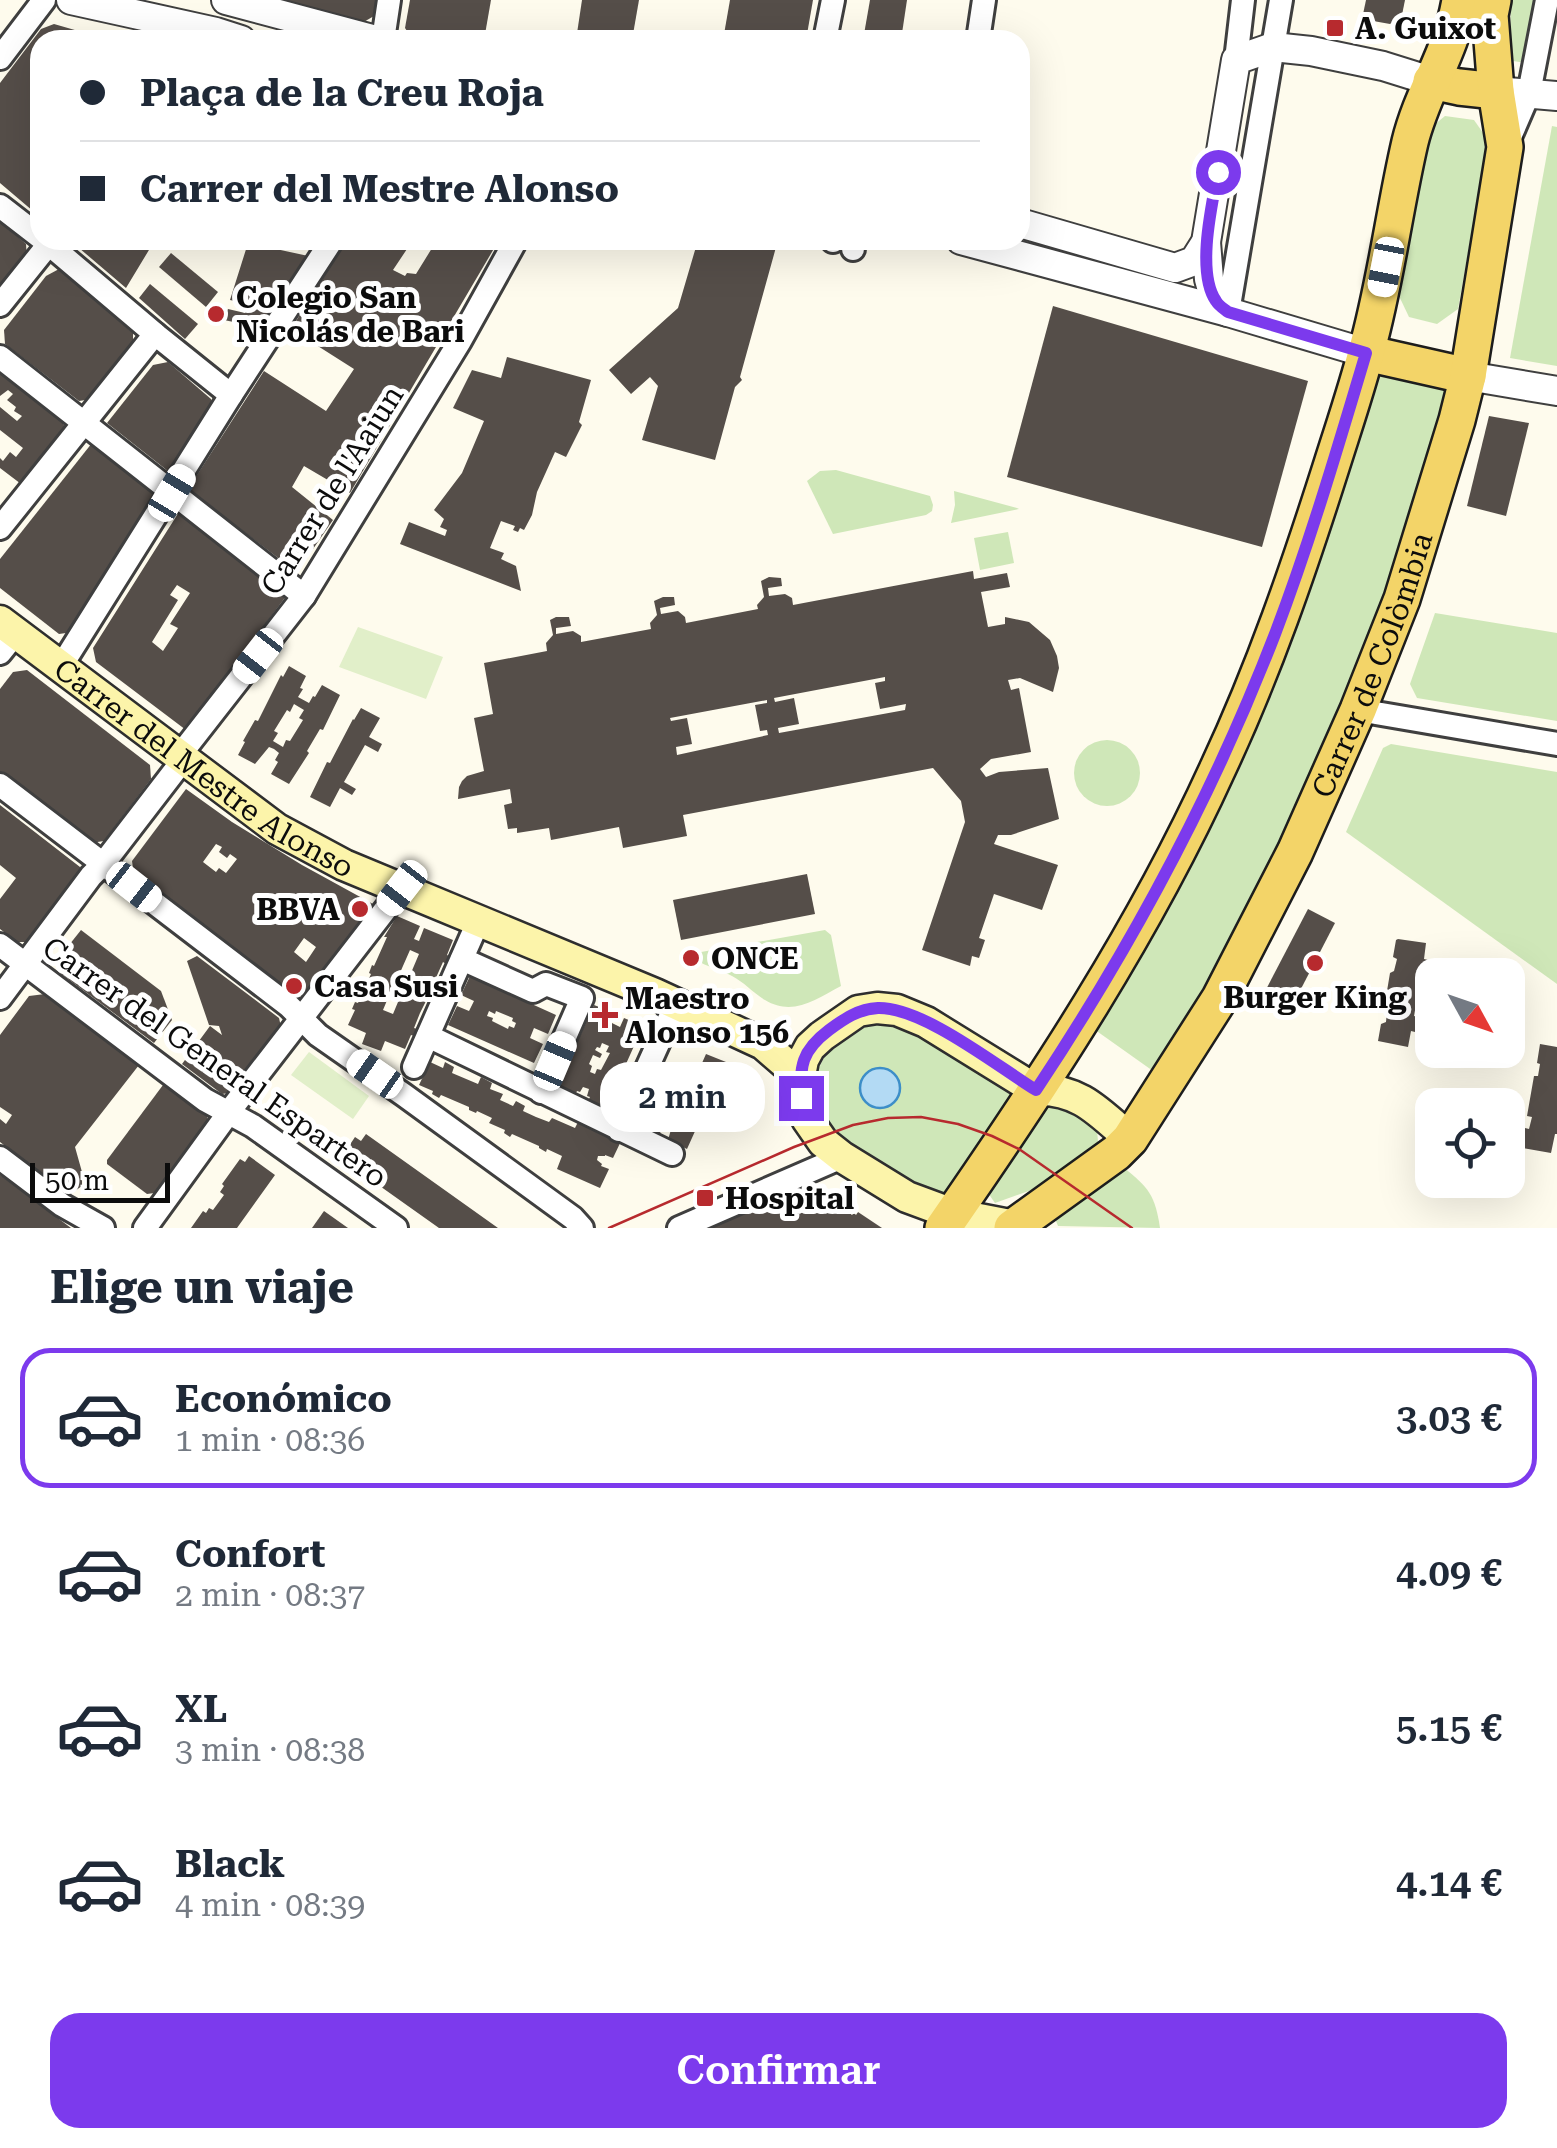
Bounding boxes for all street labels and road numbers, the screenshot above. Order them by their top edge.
street label: Carrer de l'Aaiun [254,379,410,601]
street label: Carrer de Colòmbia [1304,528,1439,803]
street label: Carrer del Mestre Alonso [48,651,360,885]
street label: Carrer del General Espartero [36,930,394,1194]

